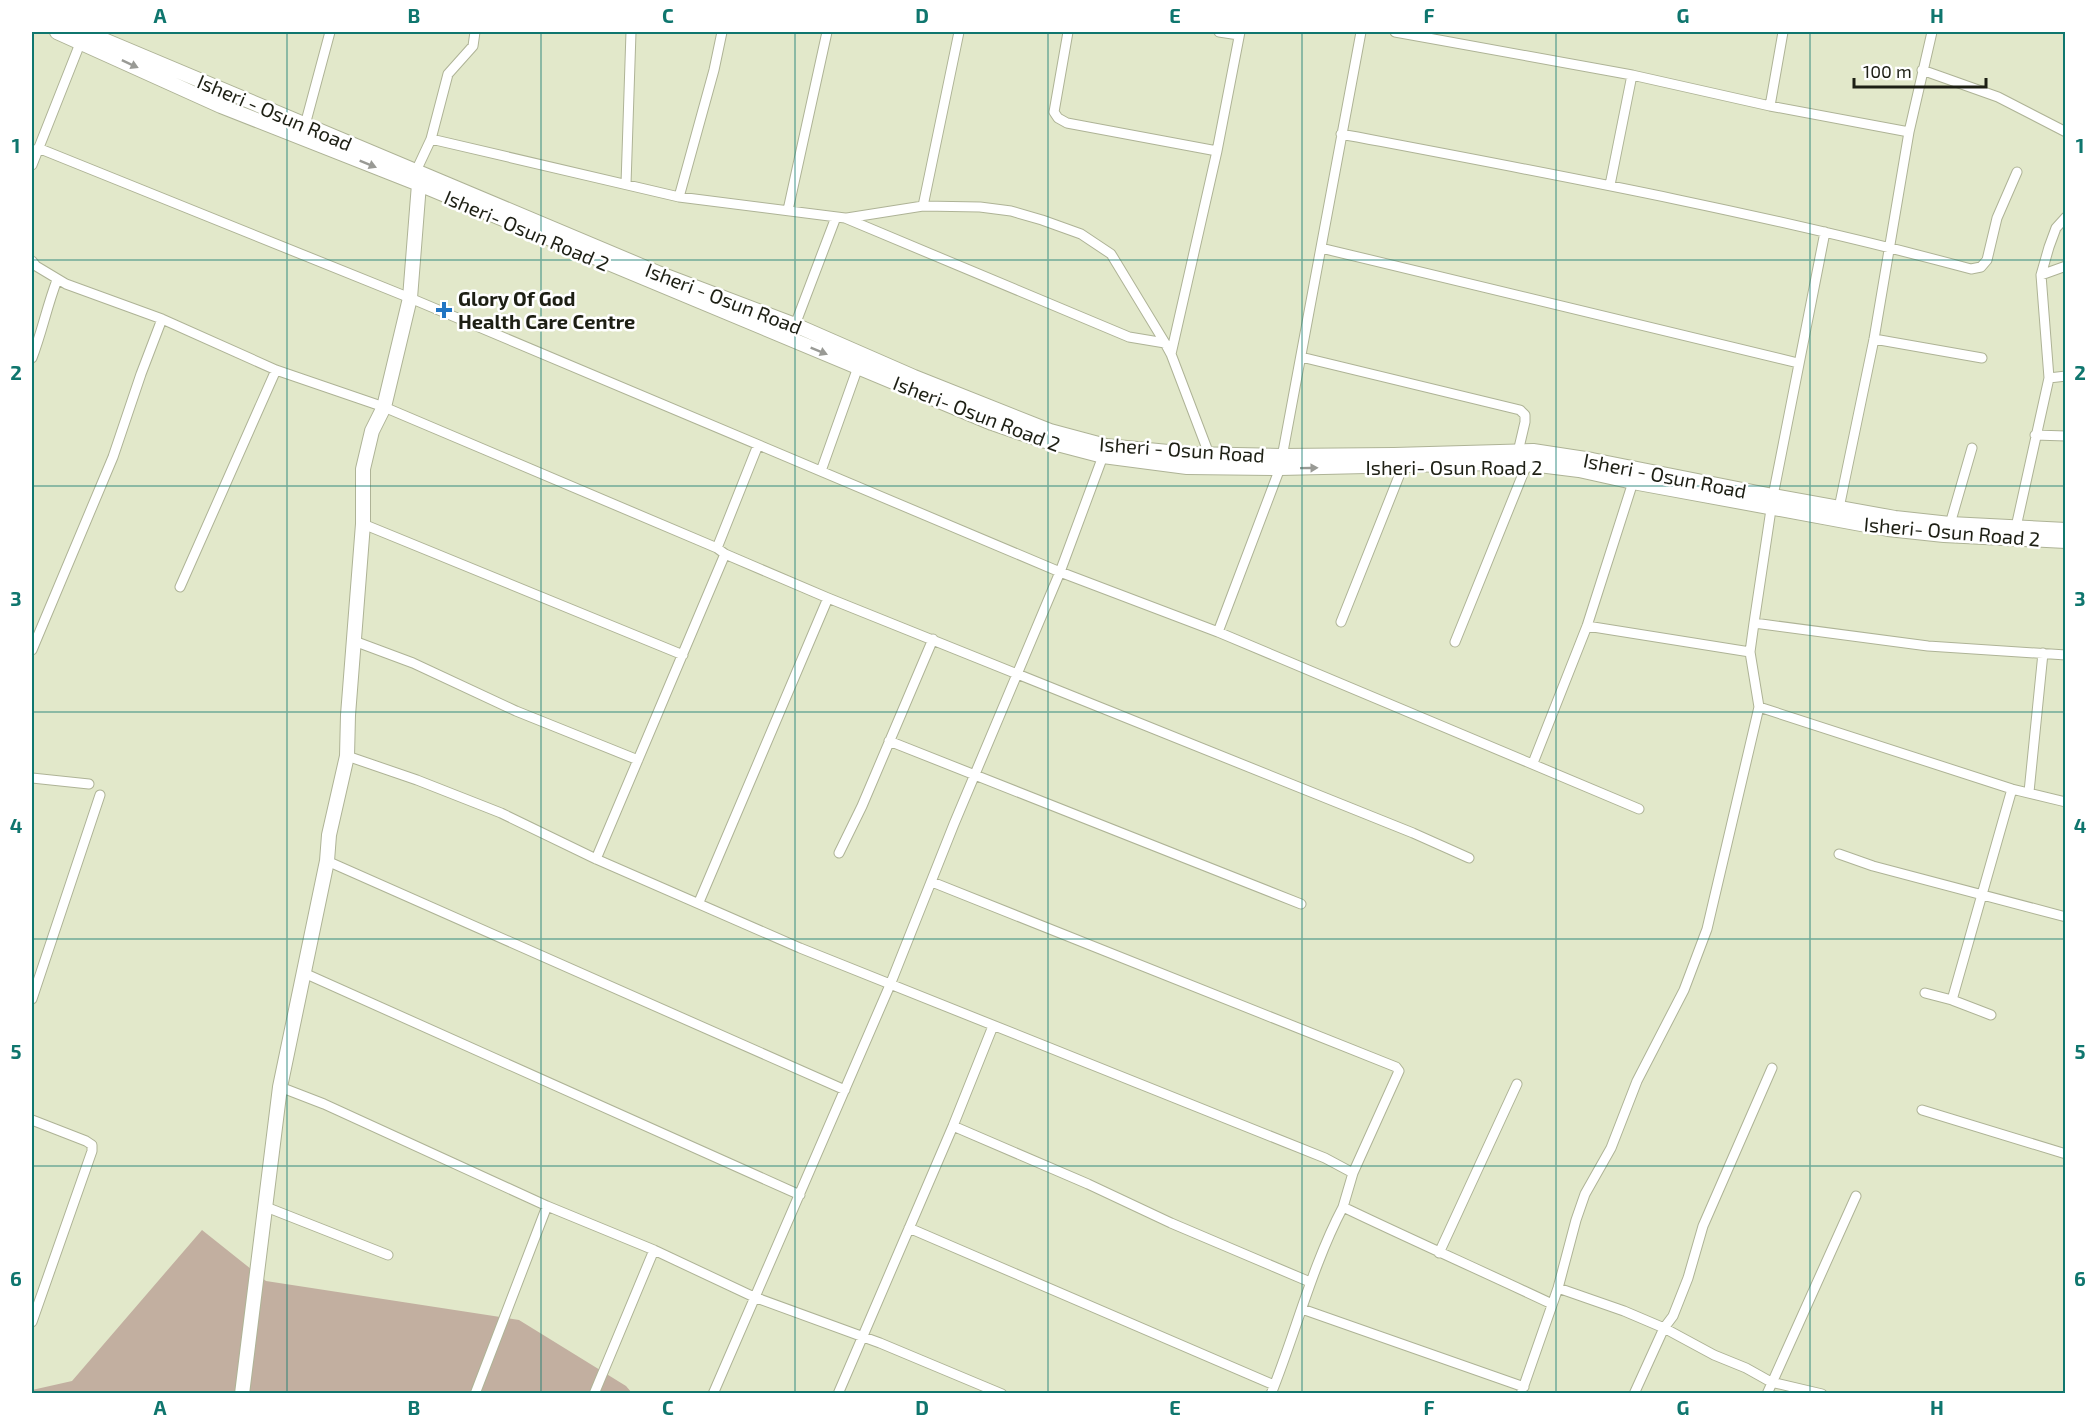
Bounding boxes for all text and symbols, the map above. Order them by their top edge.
text: A [153,3,167,27]
text: B [408,3,420,27]
text: C [662,3,674,27]
text: D [915,3,929,27]
text: E [1169,3,1181,27]
text: F [1423,3,1435,27]
text: G [1677,3,1689,27]
text: H [1930,3,1944,27]
scale bar [1854,51,1986,89]
one-way arrow [121,59,138,68]
text: 100 m [1863,60,1912,82]
street label: Isheri - Osun Road [194,69,356,155]
text: 1 [12,133,20,157]
text: 1 [2076,133,2084,157]
one-way arrow [359,159,377,169]
street label: Isheri- Osun Road 2 [441,184,613,276]
street label: Isheri - Osun Road [642,257,806,339]
place label: Glory Of God Health Care Centre [458,286,635,333]
marker: Glory Of God Health Care Centre [435,301,453,319]
one-way arrow [811,346,829,356]
text: 2 [10,360,22,384]
text: 2 [2074,360,2086,384]
street label: Isheri- Osun Road 2 [890,370,1064,456]
street label: Isheri - Osun Road [1099,431,1265,467]
street label: Isheri - Osun Road [1581,447,1749,503]
street label: Isheri- Osun Road 2 [1366,455,1542,479]
one-way arrow [1300,463,1319,472]
street label: Isheri- Osun Road 2 [1863,511,2041,551]
text: 3 [10,586,22,610]
text: 3 [2074,586,2086,610]
text: 4 [10,813,23,837]
text: 4 [2074,813,2087,837]
text: 5 [10,1039,22,1063]
text: 5 [2074,1039,2086,1063]
text: 6 [10,1266,22,1290]
text: 6 [2074,1266,2086,1290]
text: A [153,1395,167,1419]
text: B [408,1395,420,1419]
text: C [662,1395,674,1419]
text: D [915,1395,929,1419]
text: E [1169,1395,1181,1419]
text: F [1423,1395,1435,1419]
text: G [1677,1395,1689,1419]
text: H [1930,1395,1944,1419]

